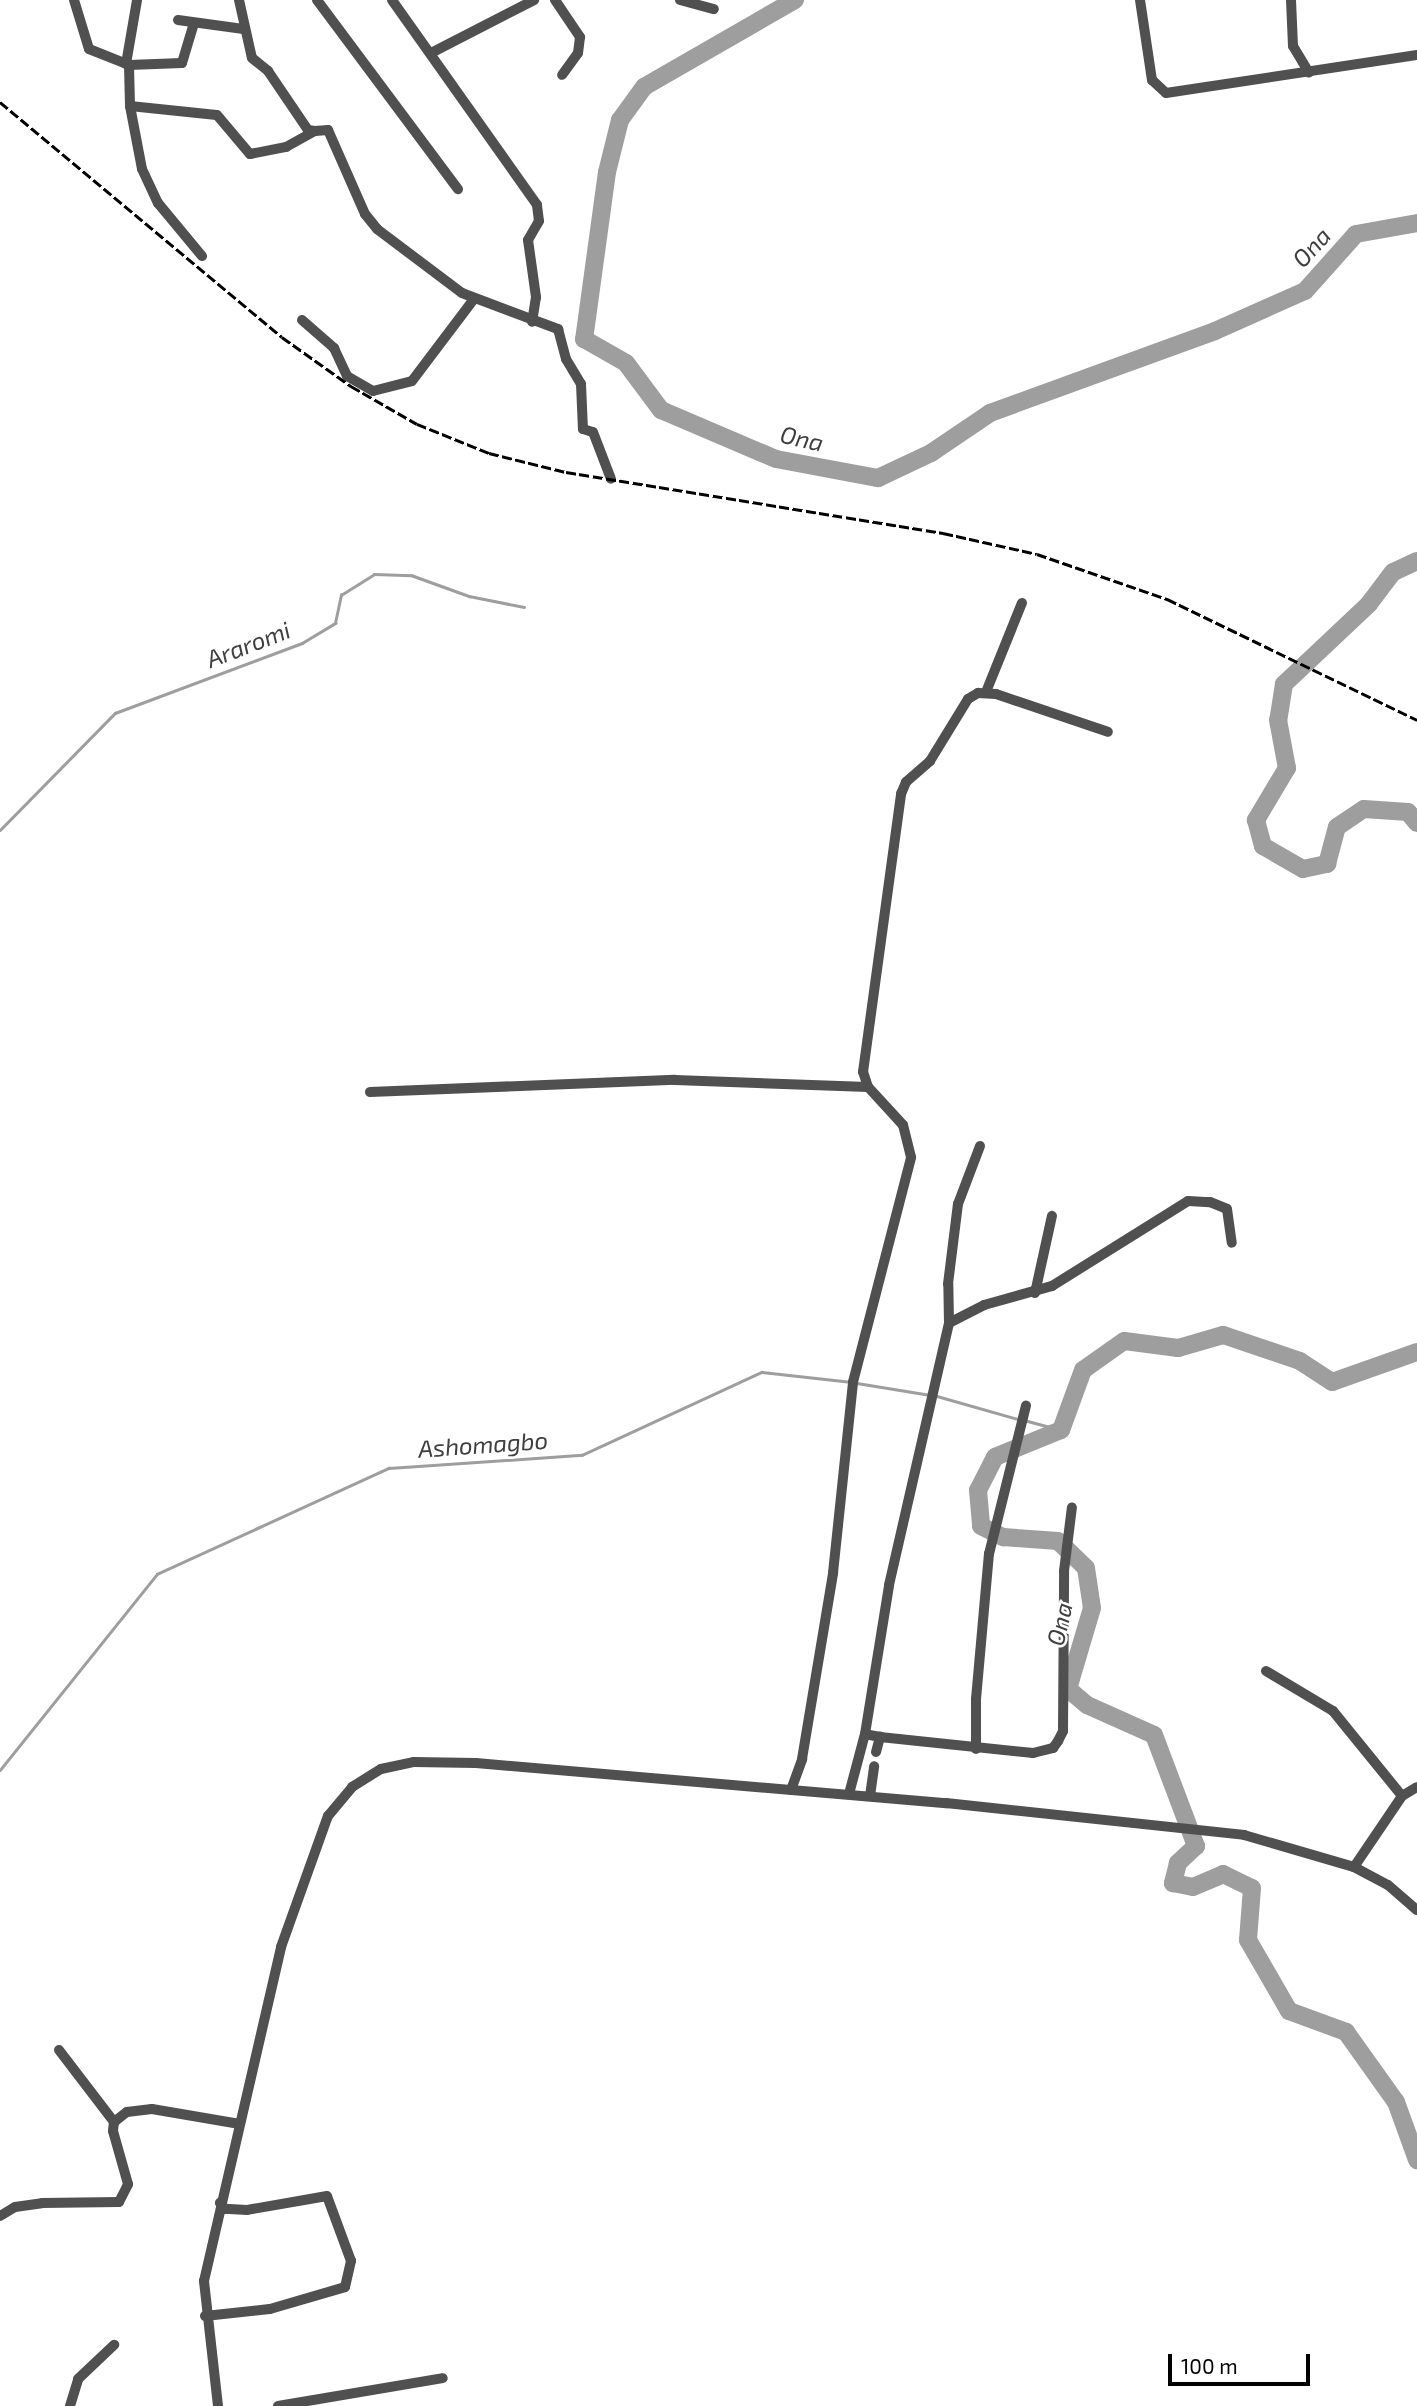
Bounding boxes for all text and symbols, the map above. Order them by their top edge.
water label: Ona [1286,221,1336,273]
water label: Ona [778,419,826,457]
water label: Araromi [202,615,294,673]
water label: Ashomagbo [417,1425,549,1463]
water label: Ona [1040,1600,1078,1648]
scale bar [1172,2340,1314,2384]
text: 100 m [1181,2353,1238,2378]

